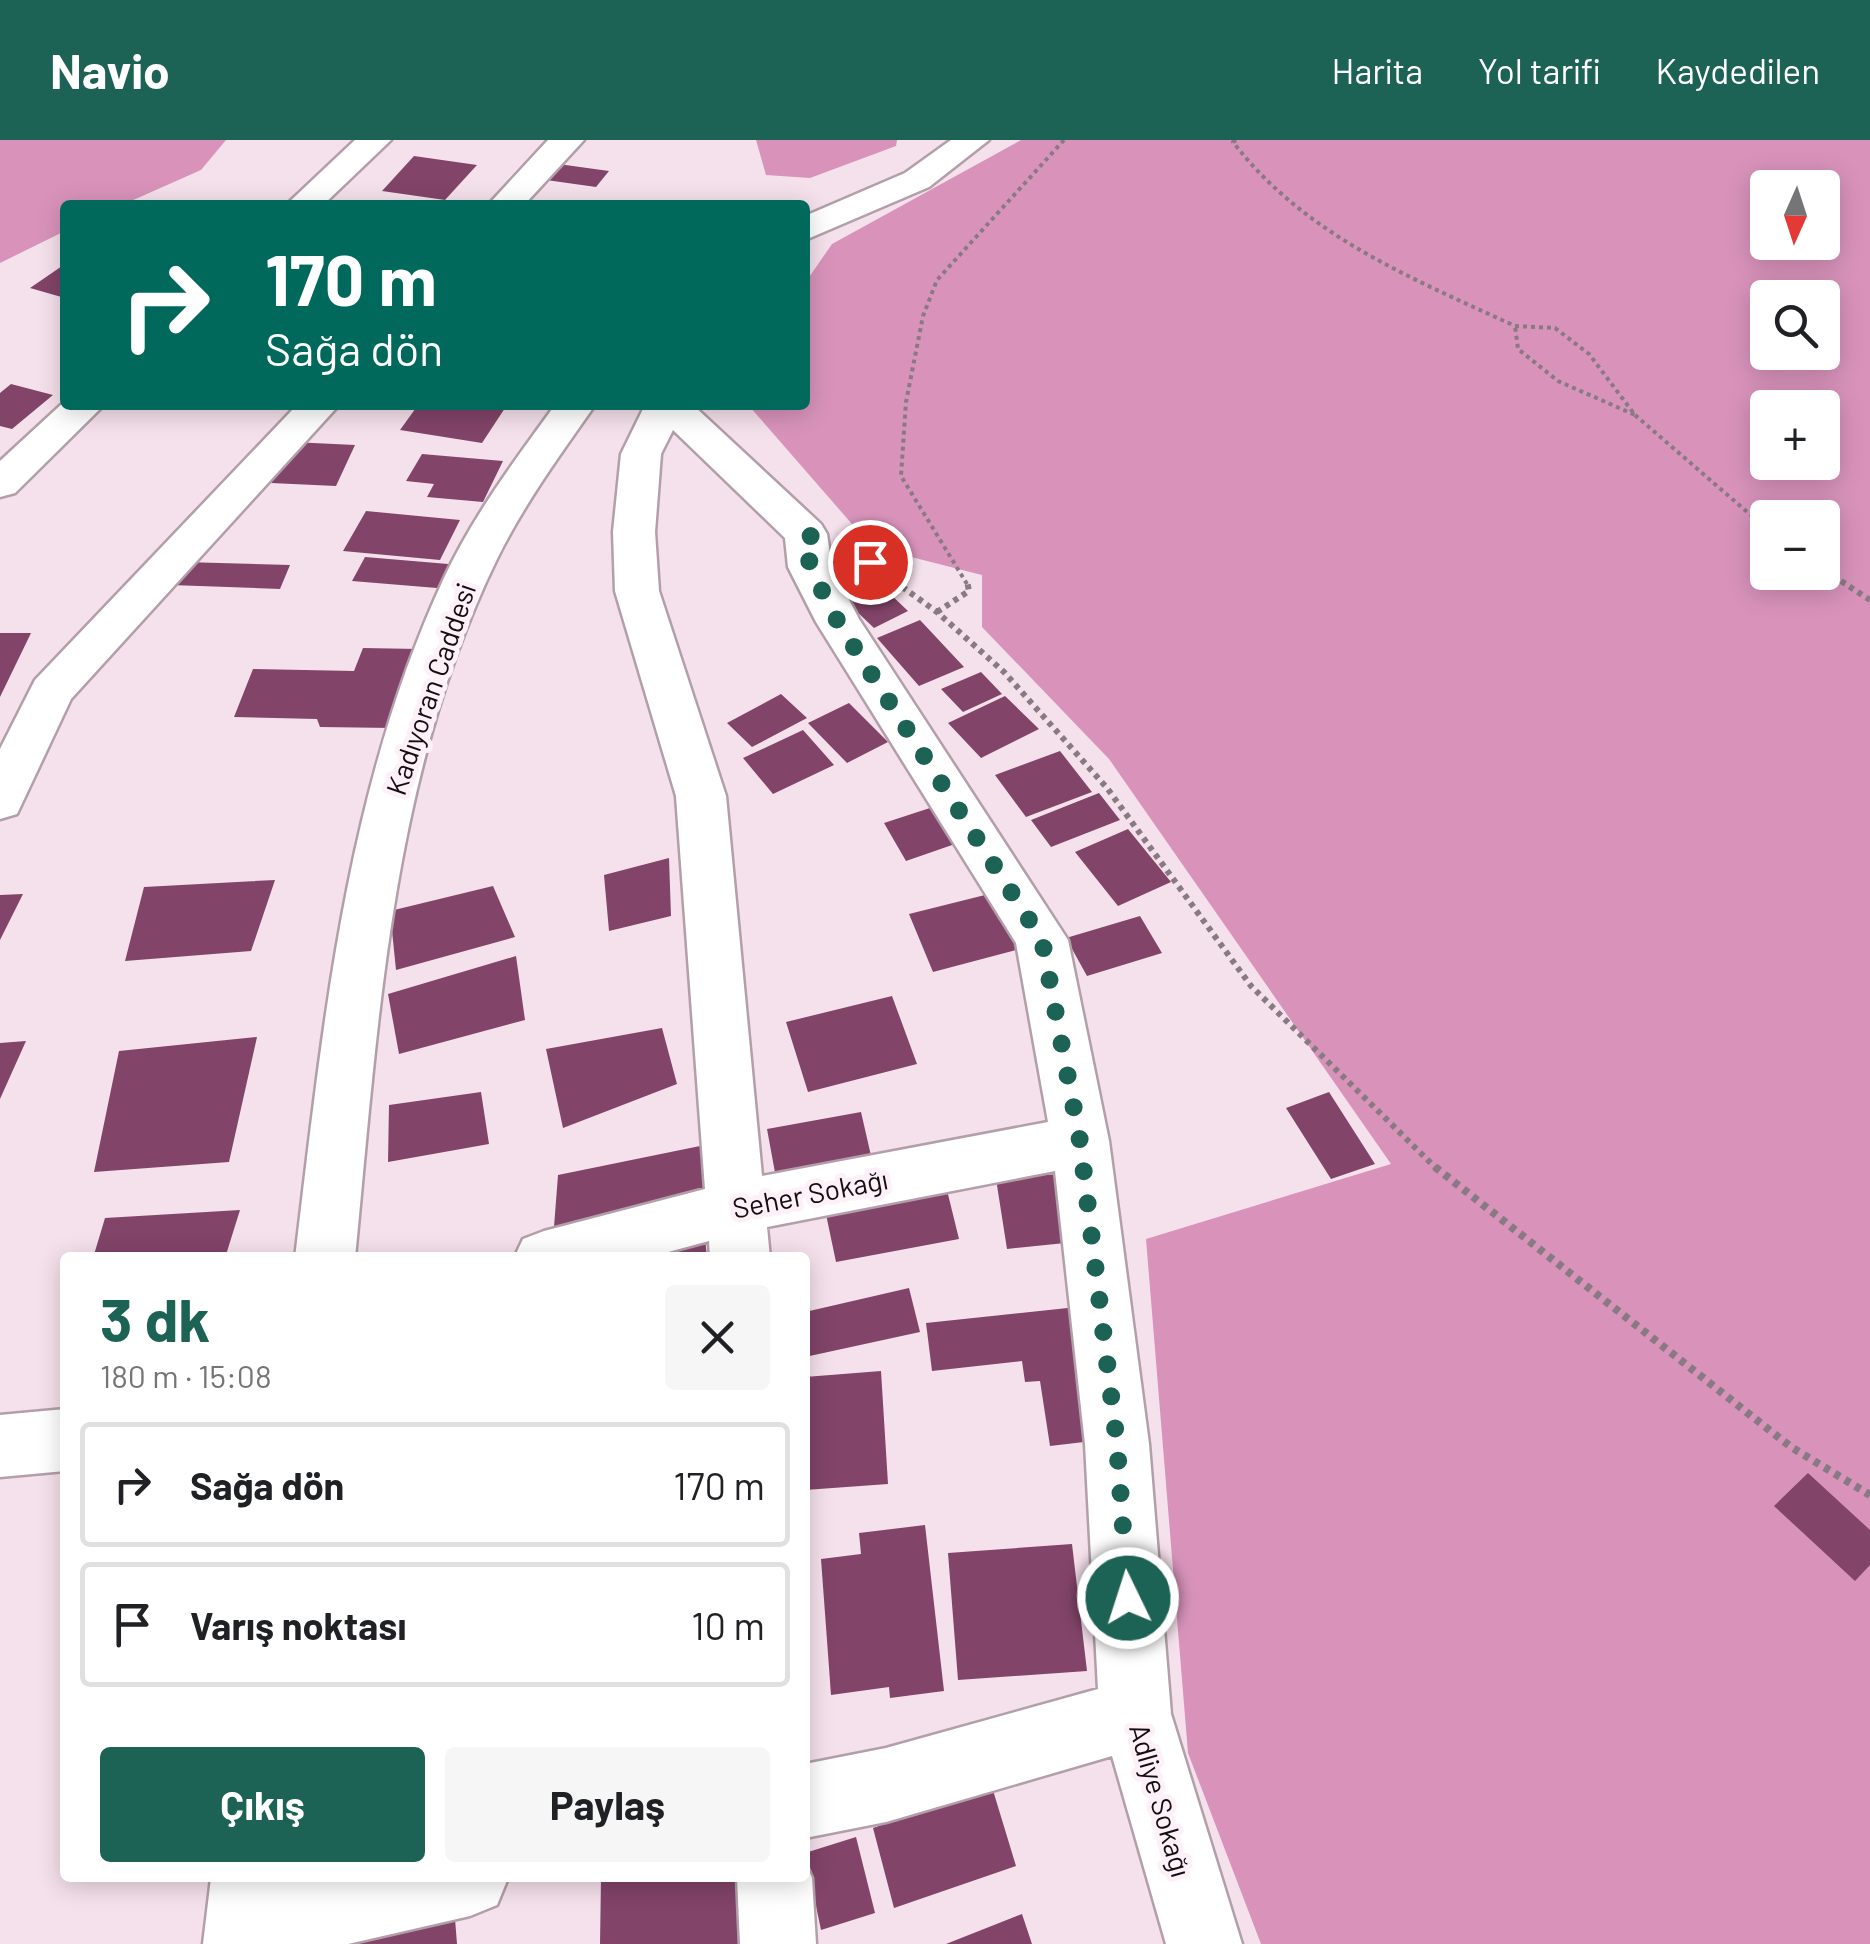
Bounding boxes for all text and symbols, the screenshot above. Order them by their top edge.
text: Navio [50,41,170,99]
text: Harita [1332,49,1423,91]
text: Yol tarifi [1478,49,1601,91]
text: Kaydedilen [1656,49,1820,91]
north arrow [1750,170,1840,260]
map controls [1750,170,1840,590]
text: 170 m [265,236,437,320]
icon: right [100,240,230,370]
button: search [1750,280,1840,370]
text: Sağa dön [265,321,443,375]
button: + [1750,390,1840,480]
button: − [1750,500,1840,590]
pin [828,520,913,605]
icon: arrive [843,535,898,590]
street label: Kadıyoran Caddesi [378,579,482,799]
street label: Seher Sokağı [729,1161,891,1225]
text: 3 dk [100,1282,210,1354]
button: close [665,1285,770,1390]
text: 180 m · 15:08 [100,1356,272,1394]
icon: right [105,1457,160,1512]
text: Sağa dön [190,1462,344,1508]
text: 170 m [673,1462,765,1508]
position arrow [1076,1546,1180,1650]
icon: arrive [105,1597,160,1652]
text: Varış noktası [190,1602,406,1648]
text: 10 m [691,1602,765,1648]
street label: Adliye Sokağı [1123,1719,1199,1881]
button: Çıkış [100,1747,425,1862]
button: Paylaş [445,1747,770,1862]

